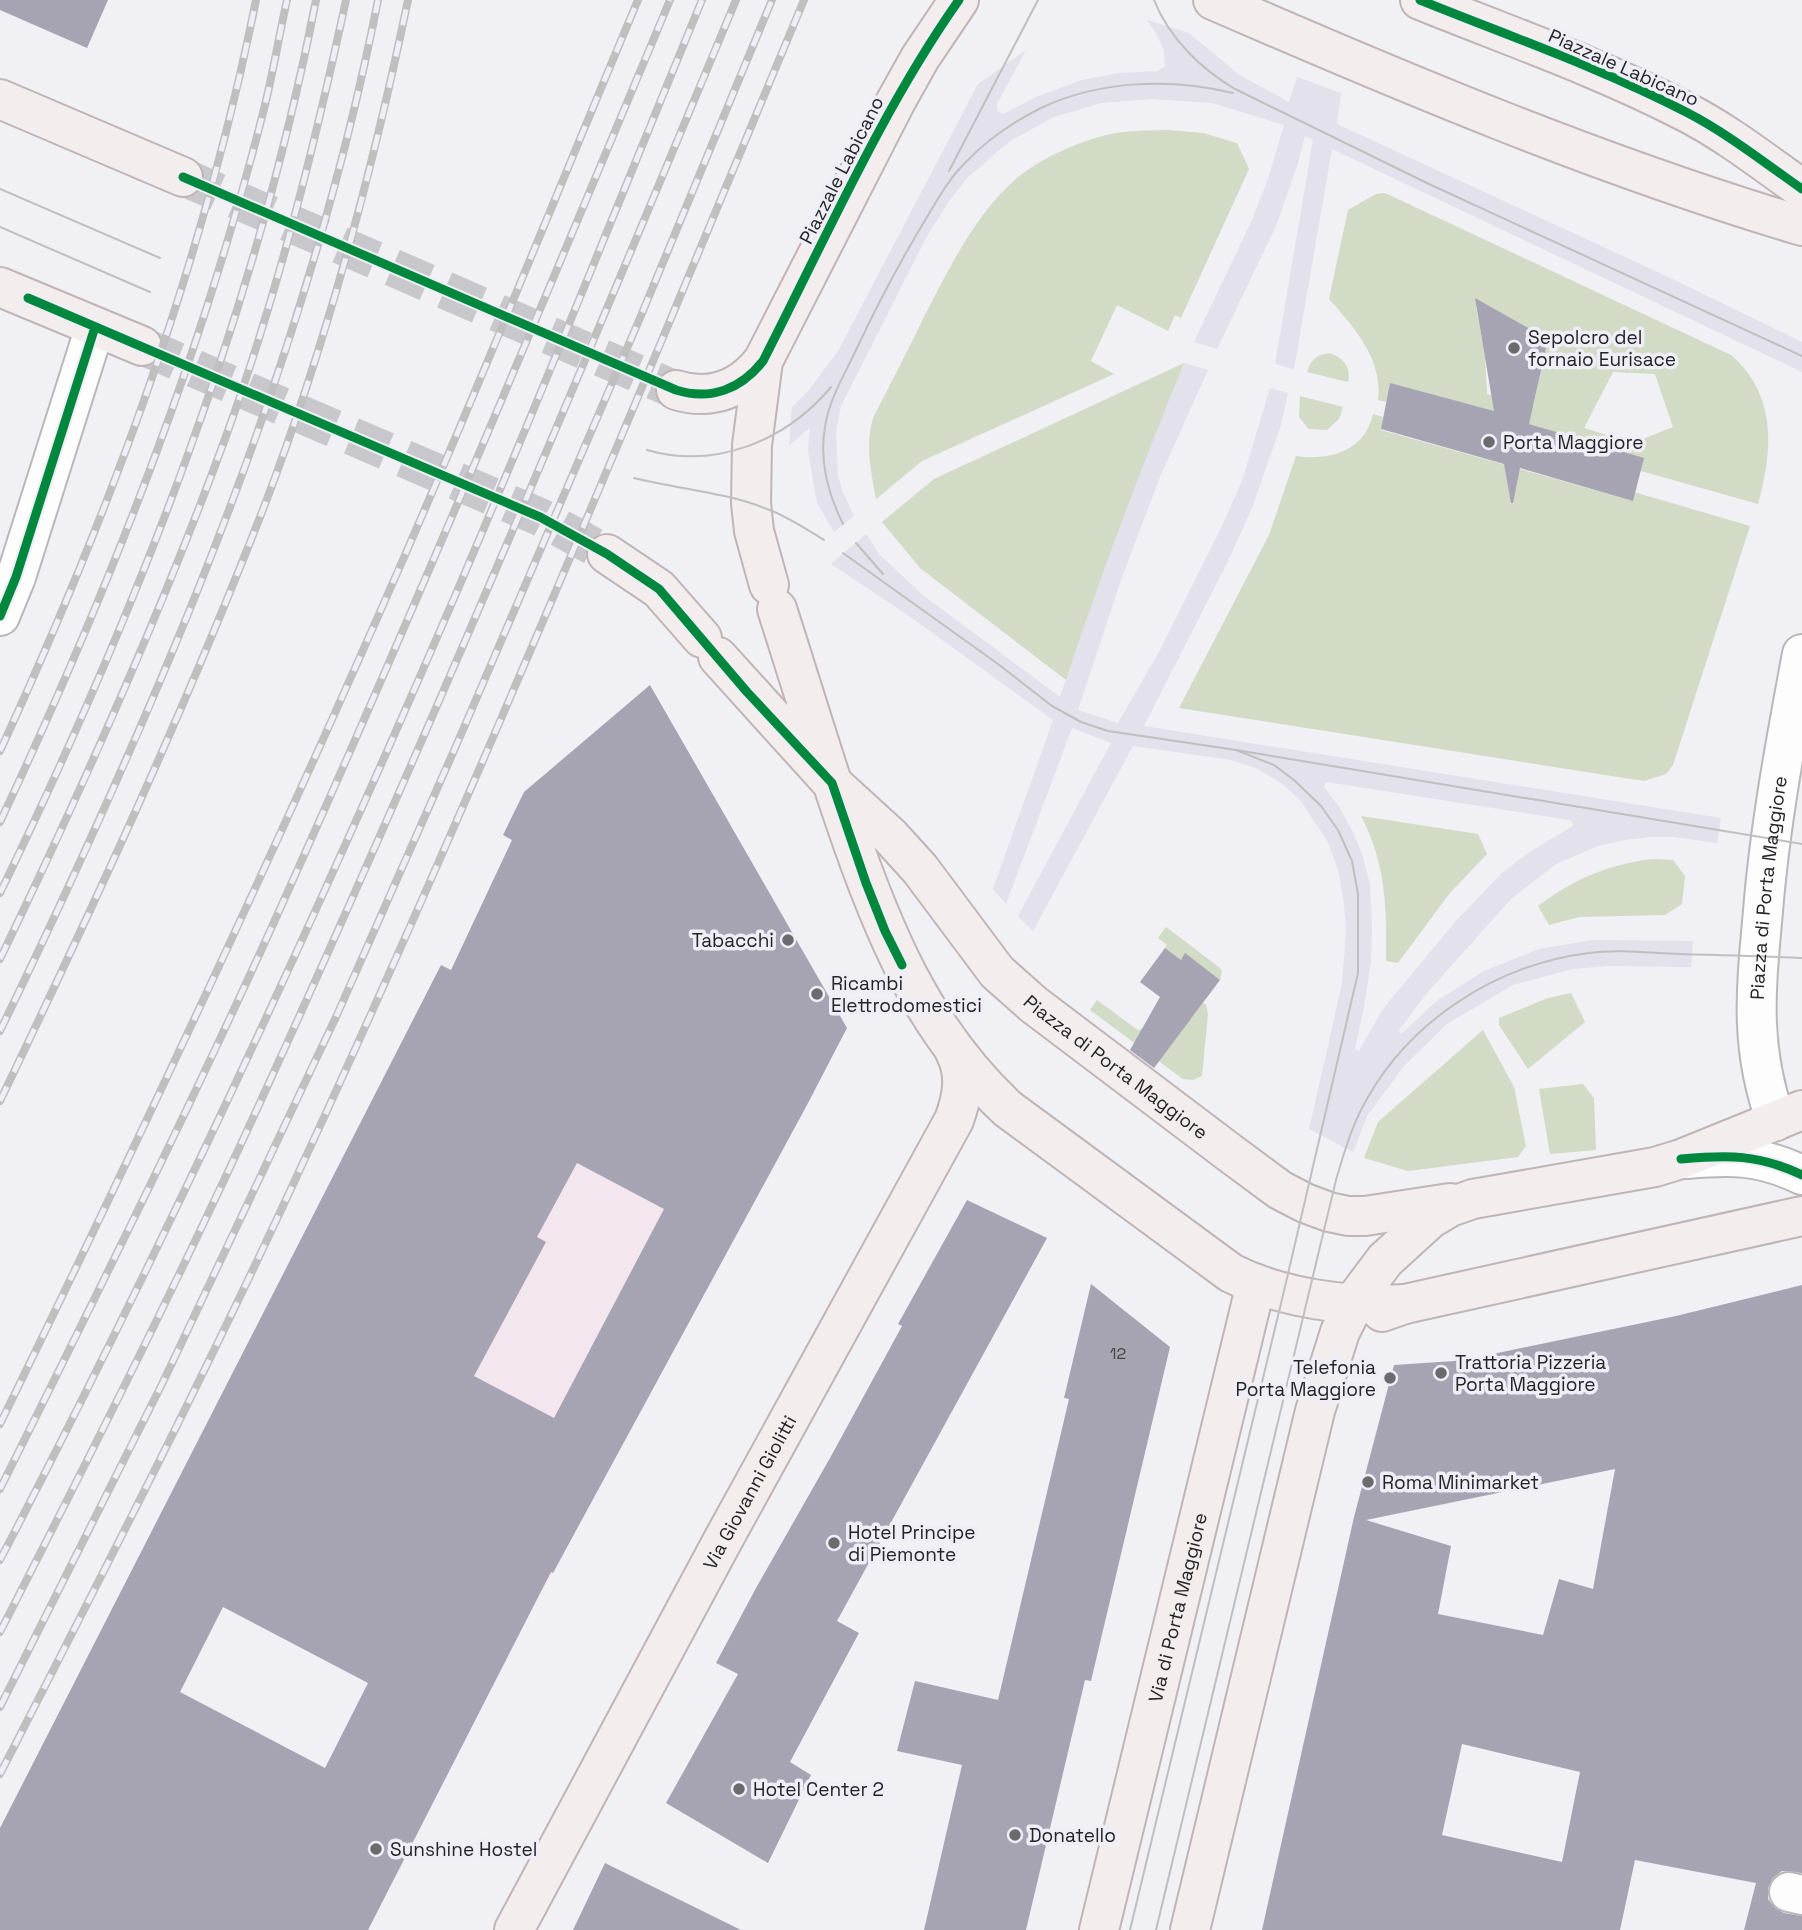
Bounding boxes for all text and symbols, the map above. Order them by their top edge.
street label: Piazzale Labicano [1545,23,1703,112]
street label: Piazzale Labicano [793,92,889,248]
place label: Sepolcro del fornaio Eurisace [1528,325,1676,372]
marker: Sepolcro del fornaio Eurisace [1506,340,1522,356]
place label: Porta Maggiore [1503,430,1643,455]
marker: Porta Maggiore [1481,434,1497,450]
street label: Piazza di Porta Maggiore [1745,774,1793,1000]
place label: Tabacchi [692,928,774,953]
marker: Tabacchi [780,932,796,948]
place label: Ricambi Elettrodomestici [831,971,982,1018]
marker: Ricambi Elettrodomestici [809,986,825,1002]
street label: Piazza di Porta Maggiore [1018,989,1213,1145]
house number: 12 [1110,1343,1126,1364]
place label: Trattoria Pizzeria Porta Maggiore [1455,1350,1606,1397]
place label: Telefonia Porta Maggiore [1236,1355,1376,1402]
marker: Trattoria Pizzeria Porta Maggiore [1433,1365,1449,1381]
marker: Telefonia Porta Maggiore [1382,1370,1398,1386]
street label: Via Giovanni Giolitti [697,1411,802,1574]
place label: Roma Minimarket [1382,1470,1539,1495]
marker: Roma Minimarket [1360,1474,1376,1490]
street label: Via di Porta Maggiore [1143,1510,1213,1705]
place label: Hotel Principe di Piemonte [848,1520,975,1567]
marker: Hotel Principe di Piemonte [826,1535,842,1551]
place label: Hotel Center 2 [753,1777,884,1802]
marker: Hotel Center 2 [731,1781,747,1797]
place label: Donatello [1029,1823,1116,1848]
marker: Donatello [1007,1827,1023,1843]
place label: Sunshine Hostel [390,1837,537,1862]
marker: Sunshine Hostel [368,1841,384,1857]

